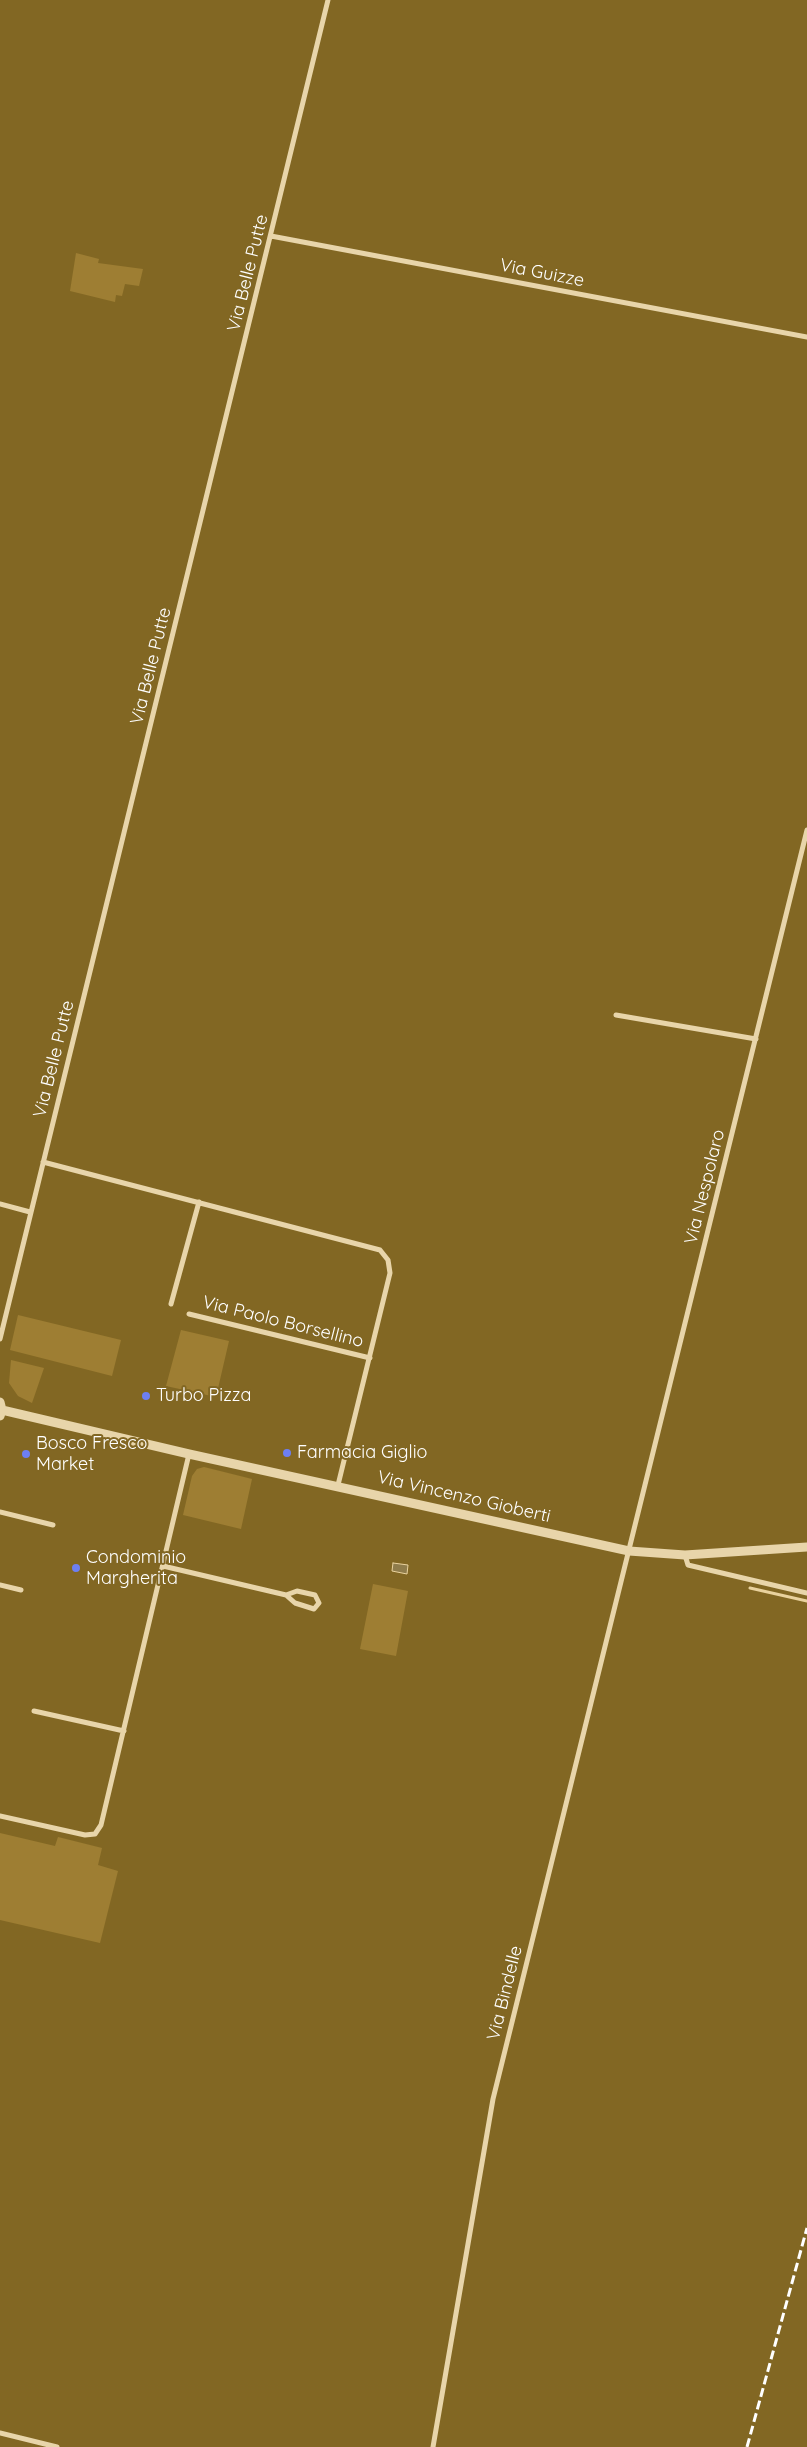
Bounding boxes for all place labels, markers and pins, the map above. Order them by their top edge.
place label: Turbo Pizza [156,1385,251,1407]
marker: Turbo Pizza [140,1390,152,1402]
place label: Bosco Fresco Market [36,1433,147,1476]
place label: Farmacia Giglio [297,1442,427,1464]
marker: Farmacia Giglio [281,1447,293,1459]
marker: Bosco Fresco Market [20,1448,32,1460]
place label: Condominio Margherita [86,1547,186,1590]
marker: Condominio Margherita [70,1562,82,1574]

